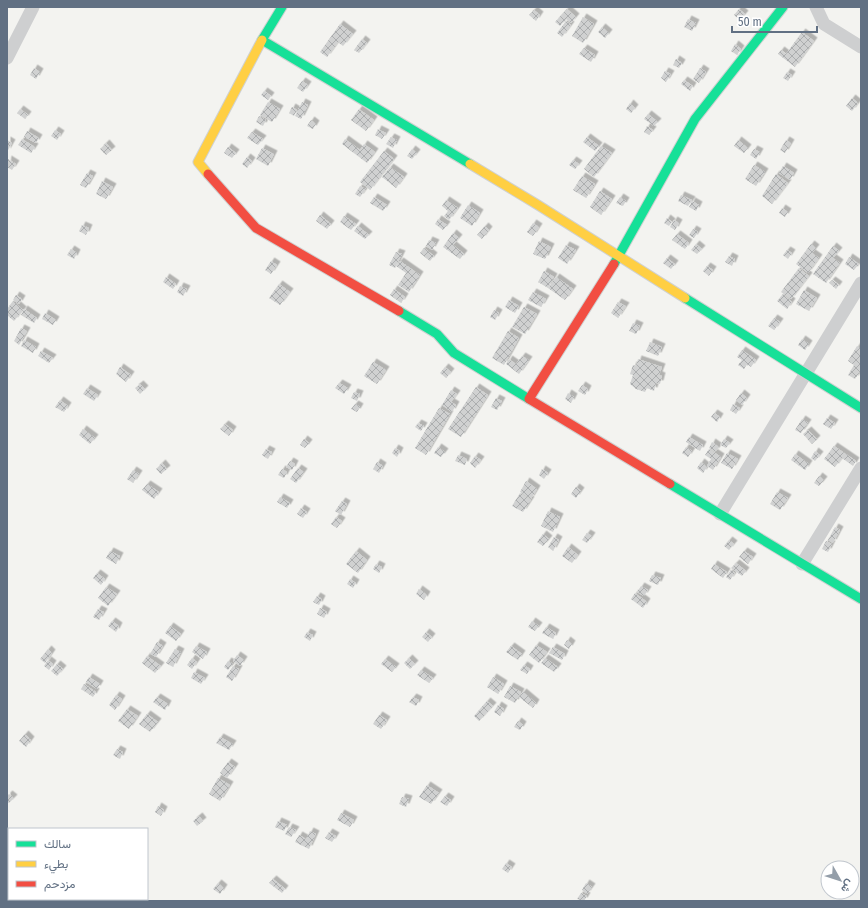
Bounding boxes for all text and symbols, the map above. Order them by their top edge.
scale bar [732,8,817,34]
text: 50 m [738,15,762,29]
legend [8,828,148,900]
text: سالك [44,837,71,851]
text: بطيء [44,857,68,874]
north arrow [820,860,860,900]
text: مزدحم [44,877,75,892]
text: ش [838,877,857,895]

